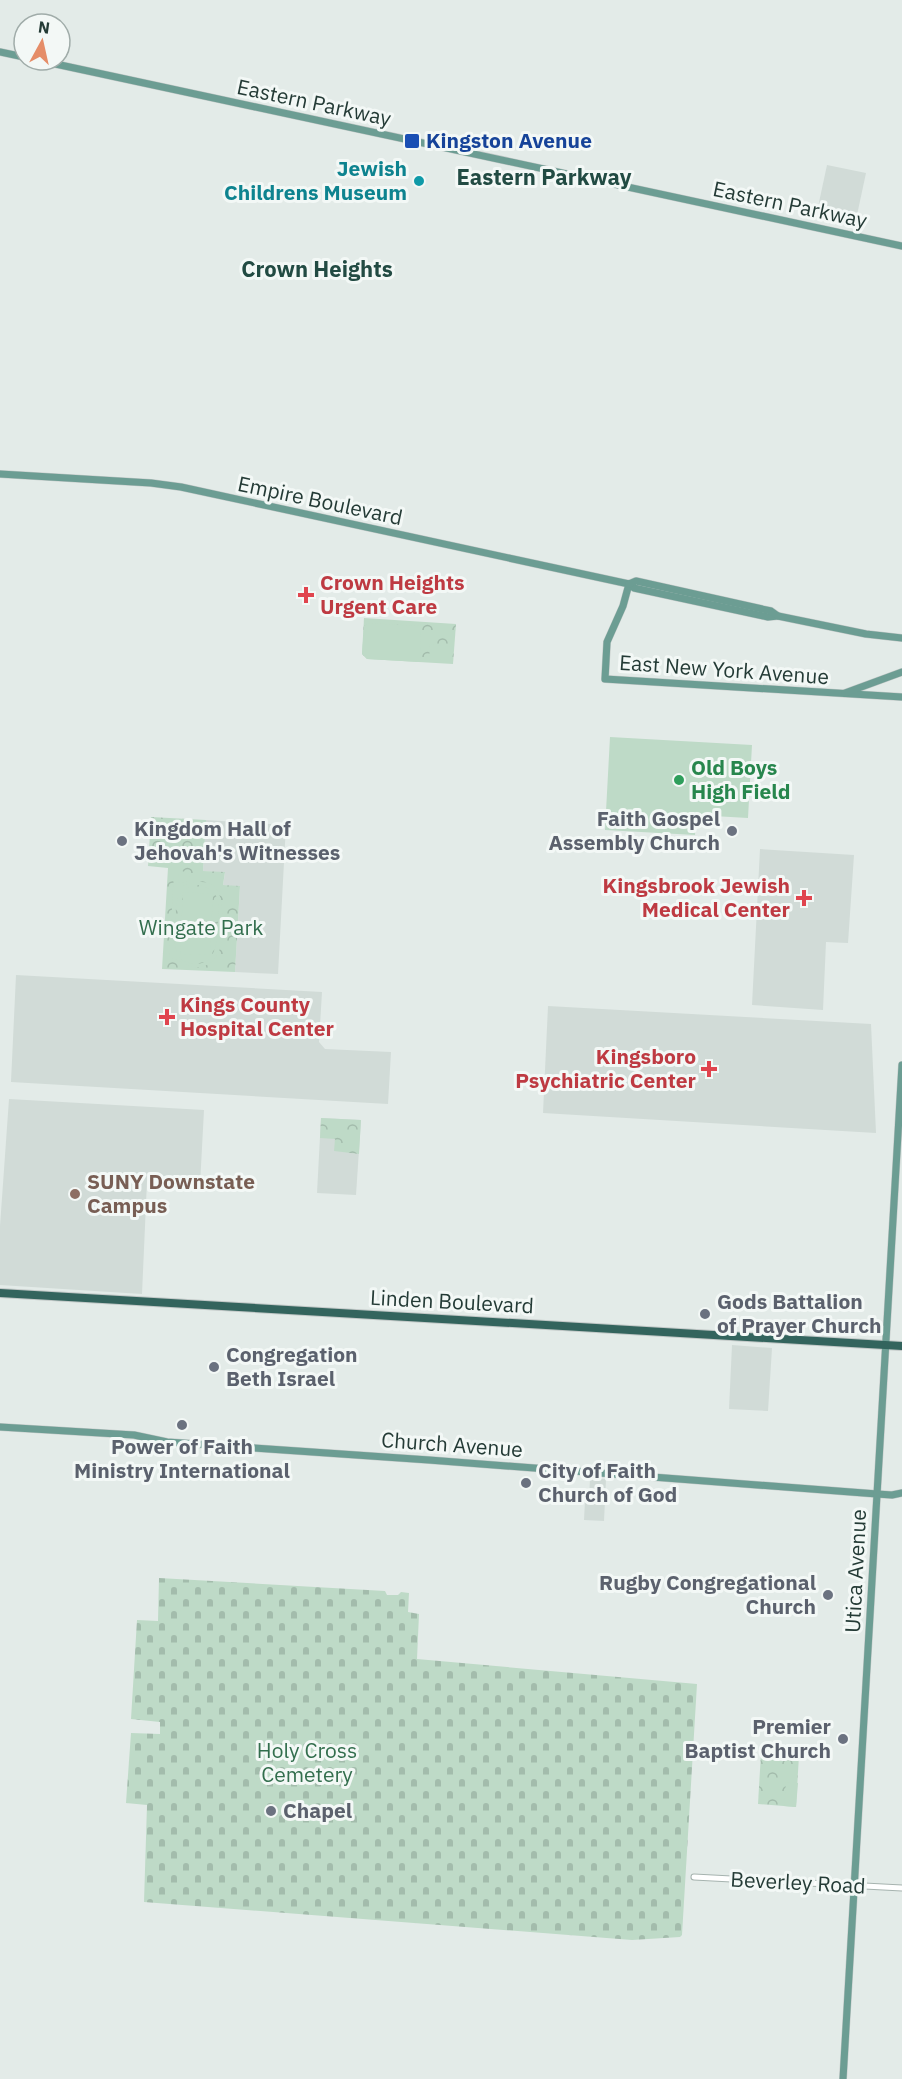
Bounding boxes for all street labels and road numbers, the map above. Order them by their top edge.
street label: Eastern Parkway [235,72,394,132]
street label: Eastern Parkway [711,174,870,234]
street label: Empire Boulevard [235,469,405,531]
street label: East New York Avenue [618,648,830,690]
street label: Linden Boulevard [369,1283,535,1319]
street label: Church Avenue [380,1425,524,1463]
street label: Utica Avenue [838,1508,872,1633]
street label: Beverley Road [730,1864,866,1900]

